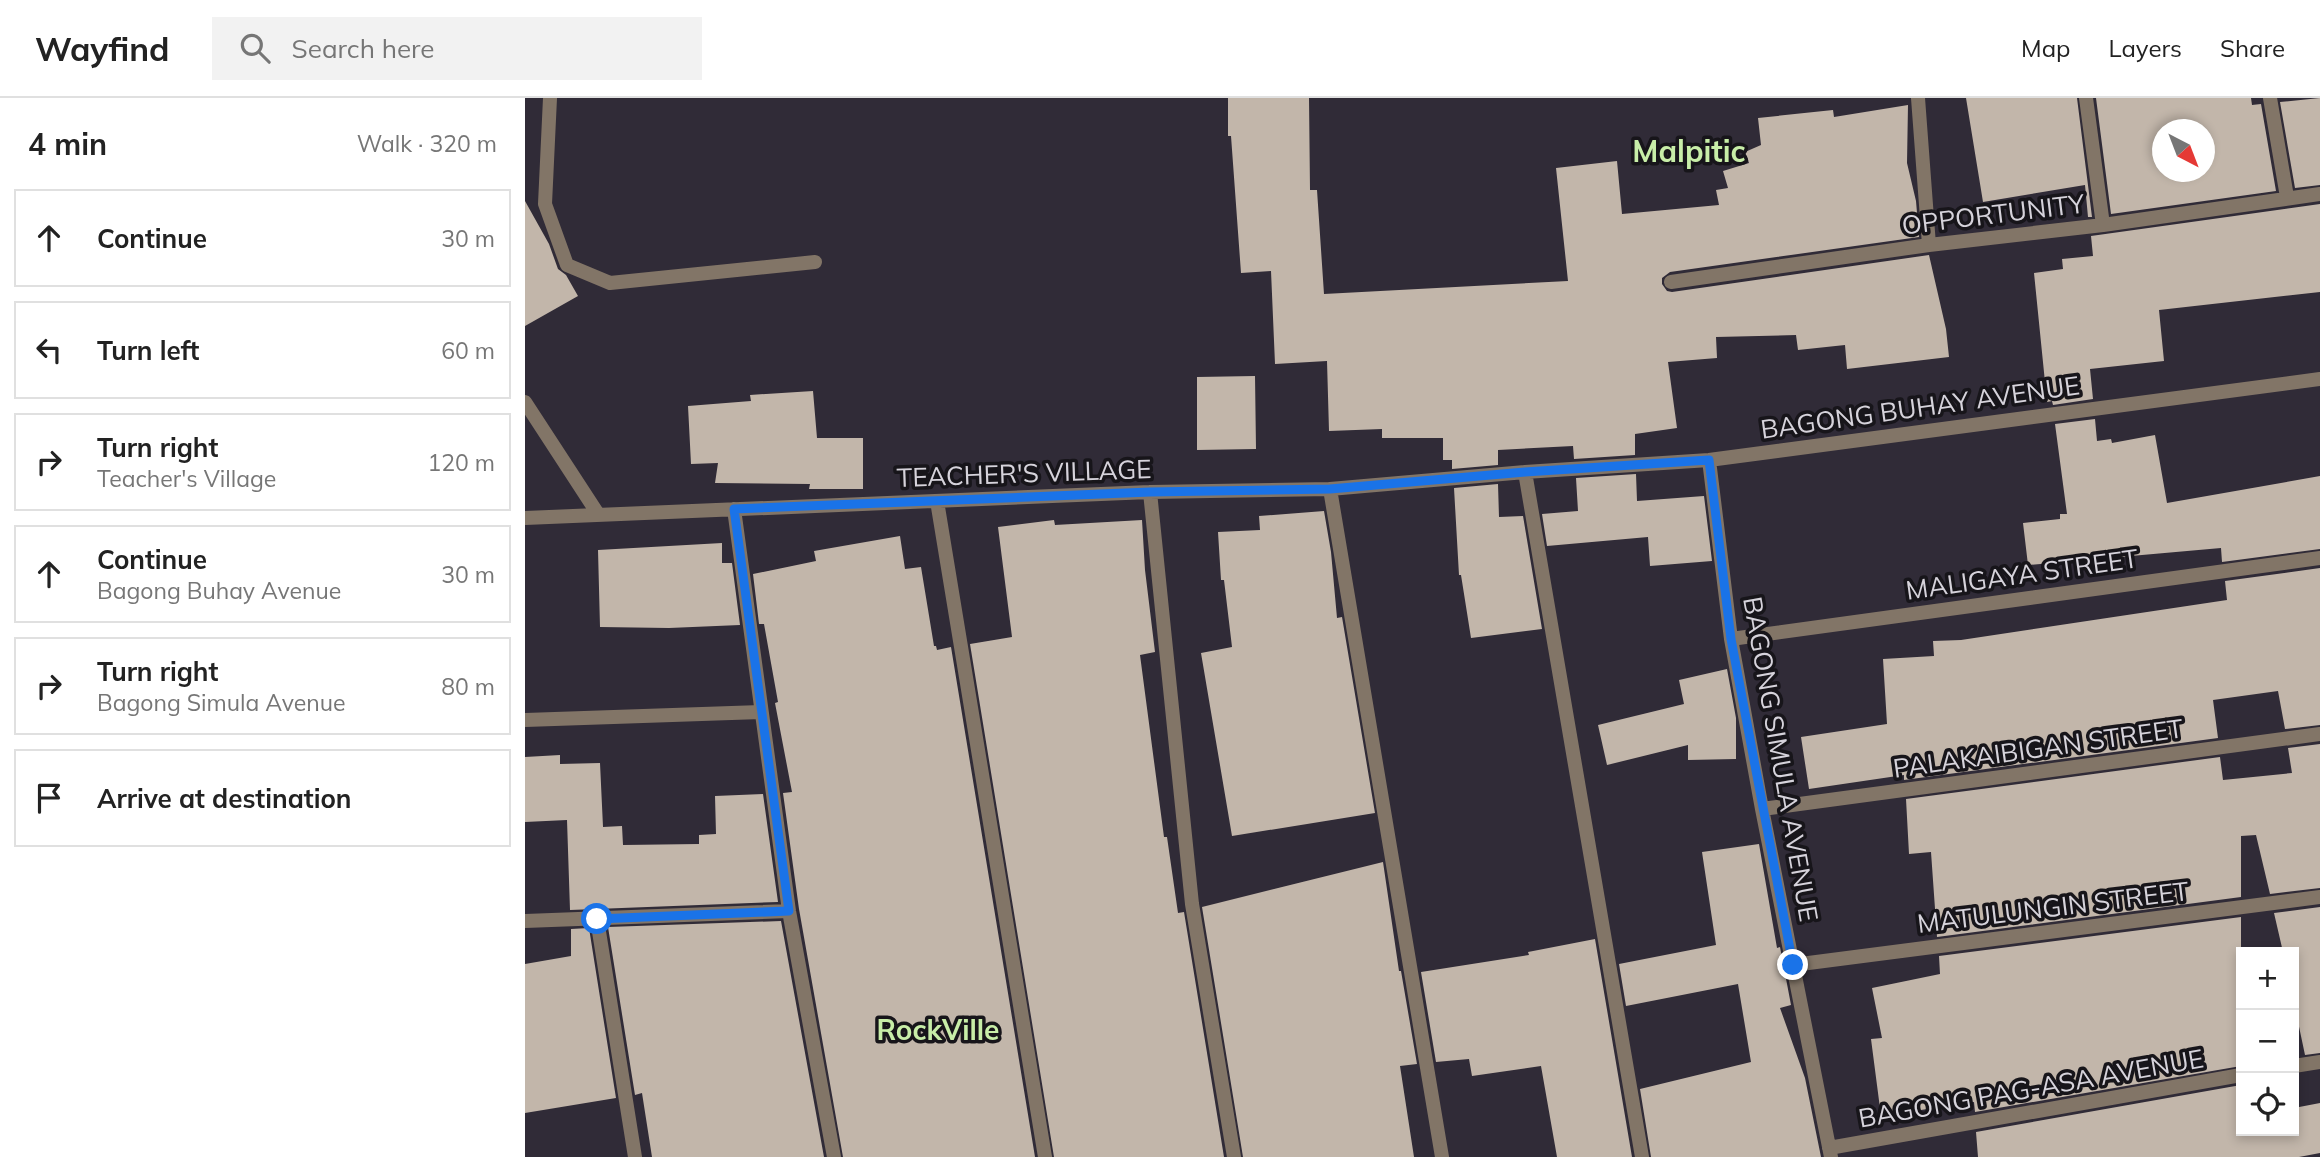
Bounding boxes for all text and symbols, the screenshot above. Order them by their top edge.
search box [212,17,702,80]
text: Wayfind [35,28,170,69]
icon: search [236,29,274,67]
text: Search here [292,32,434,65]
text: Map [2021,33,2070,63]
text: Layers [2108,33,2182,63]
text: Share [2220,33,2285,63]
north arrow [2152,119,2215,182]
text: 4 min [28,125,107,163]
text: Walk · 320 m [357,129,497,158]
district label: Malpitic [1632,132,1746,170]
street label: OPPORTUNITY [1900,186,2087,242]
icon: ahead [30,219,68,257]
text: Continue [97,222,207,255]
text: 30 m [441,224,495,253]
icon: left [30,331,68,369]
text: Turn left [97,334,199,367]
text: 60 m [441,336,495,365]
street label: BAGONG BUHAY AVENUE [1758,368,2082,446]
text: Turn right [97,431,218,464]
icon: right [30,443,68,481]
text: 120 m [427,448,495,477]
street label: TEACHER'S VILLAGE [896,452,1152,494]
text: Teacher's Village [97,464,276,493]
street label: MALIGAYA STREET [1904,541,2141,607]
text: Continue [97,543,207,576]
icon: ahead [30,555,68,593]
text: 30 m [441,560,495,589]
text: Bagong Buhay Avenue [97,576,341,605]
street label: BAGONG SIMULA AVENUE [1736,594,1826,924]
text: Turn right [97,655,218,688]
icon: right [30,667,68,705]
text: 80 m [441,672,495,701]
text: Bagong Simula Avenue [97,688,345,717]
street label: PALAKAIBIGAN STREET [1891,711,2186,785]
icon: arrive [30,779,68,817]
text: Arrive at destination [97,782,352,815]
street label: MATULUNGIN STREET [1915,874,2191,940]
route start [581,903,612,934]
map controls [2236,947,2299,1136]
button: + [2236,947,2299,1010]
route end [1777,949,1808,980]
button: − [2236,1010,2299,1073]
district label: RockVille [877,1012,999,1047]
street label: BAGONG PAG-ASA AVENUE [1856,1041,2206,1135]
button: locate [2236,1073,2299,1136]

